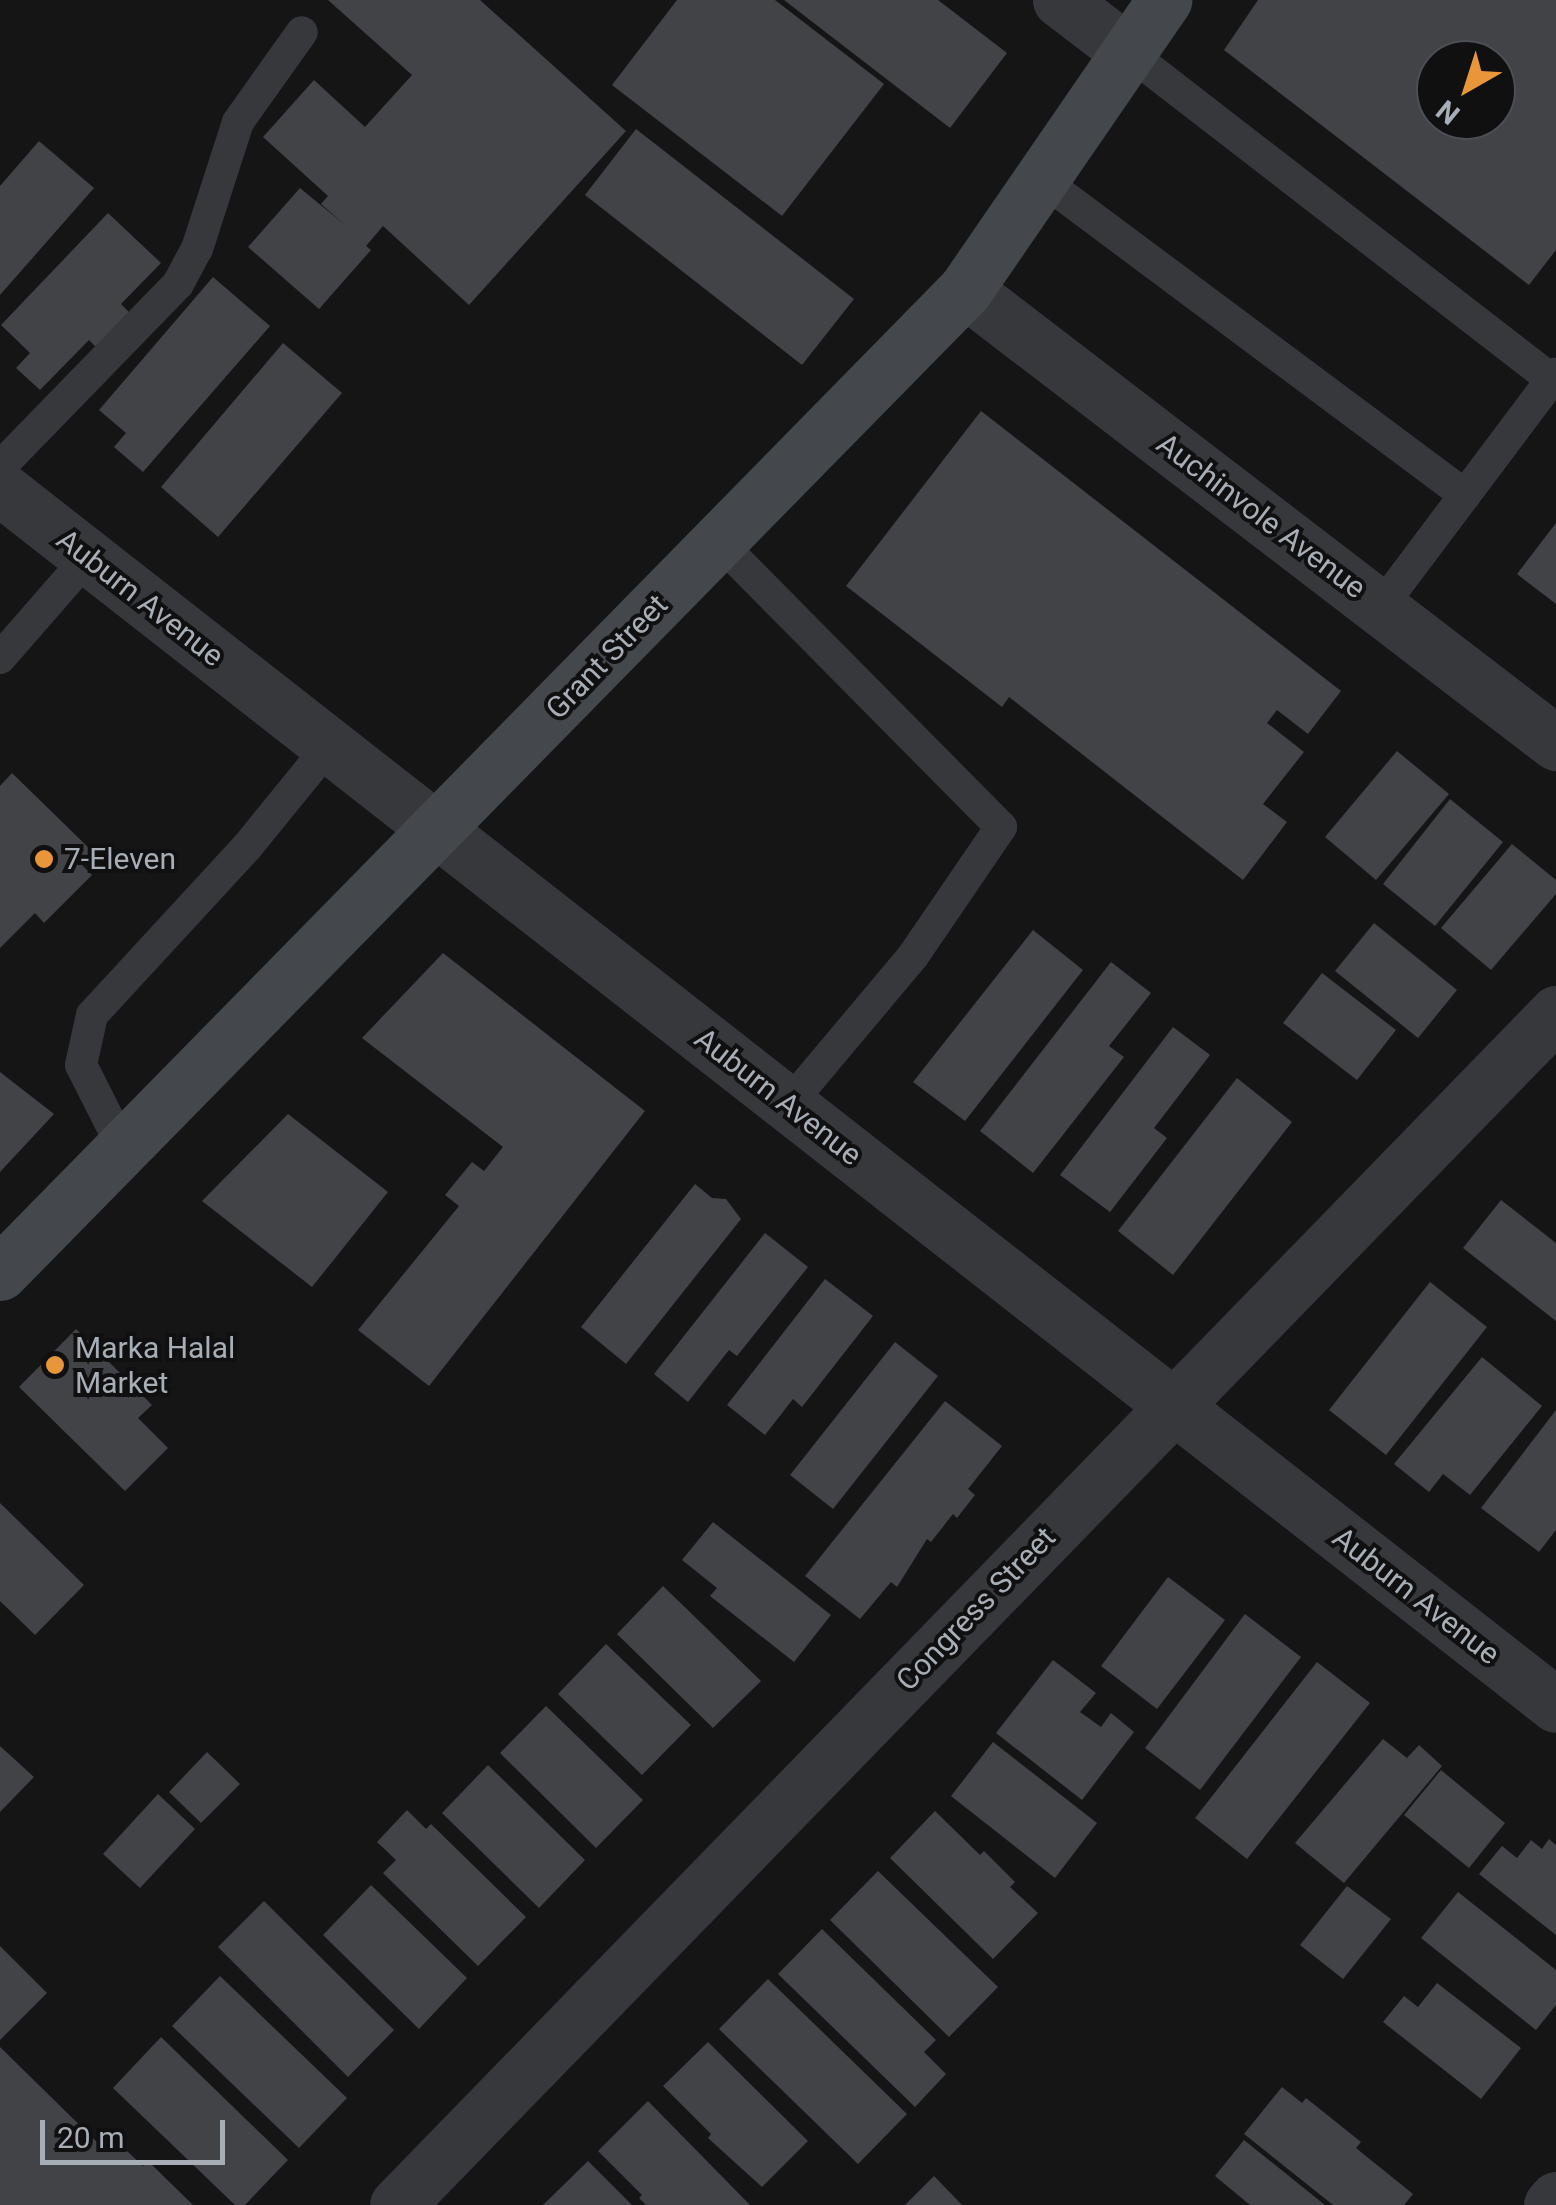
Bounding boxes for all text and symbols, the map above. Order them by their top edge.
north arrow [1416,40,1516,140]
text: N [1430,93,1466,131]
street label: Auchinvole Avenue [1149,426,1373,606]
street label: Auburn Avenue [49,522,231,674]
street label: Grant Street [539,587,675,727]
place label: 7-Eleven [64,841,176,877]
marker: 7-Eleven [33,848,55,870]
street label: Auburn Avenue [687,1021,869,1173]
place label: Marka Halal Market [75,1330,235,1400]
marker: Marka Halal Market [44,1354,66,1376]
street label: Congress Street [889,1520,1063,1698]
street label: Auburn Avenue [1325,1520,1507,1672]
scale bar [45,2100,230,2162]
text: 20 m [57,2120,124,2155]

